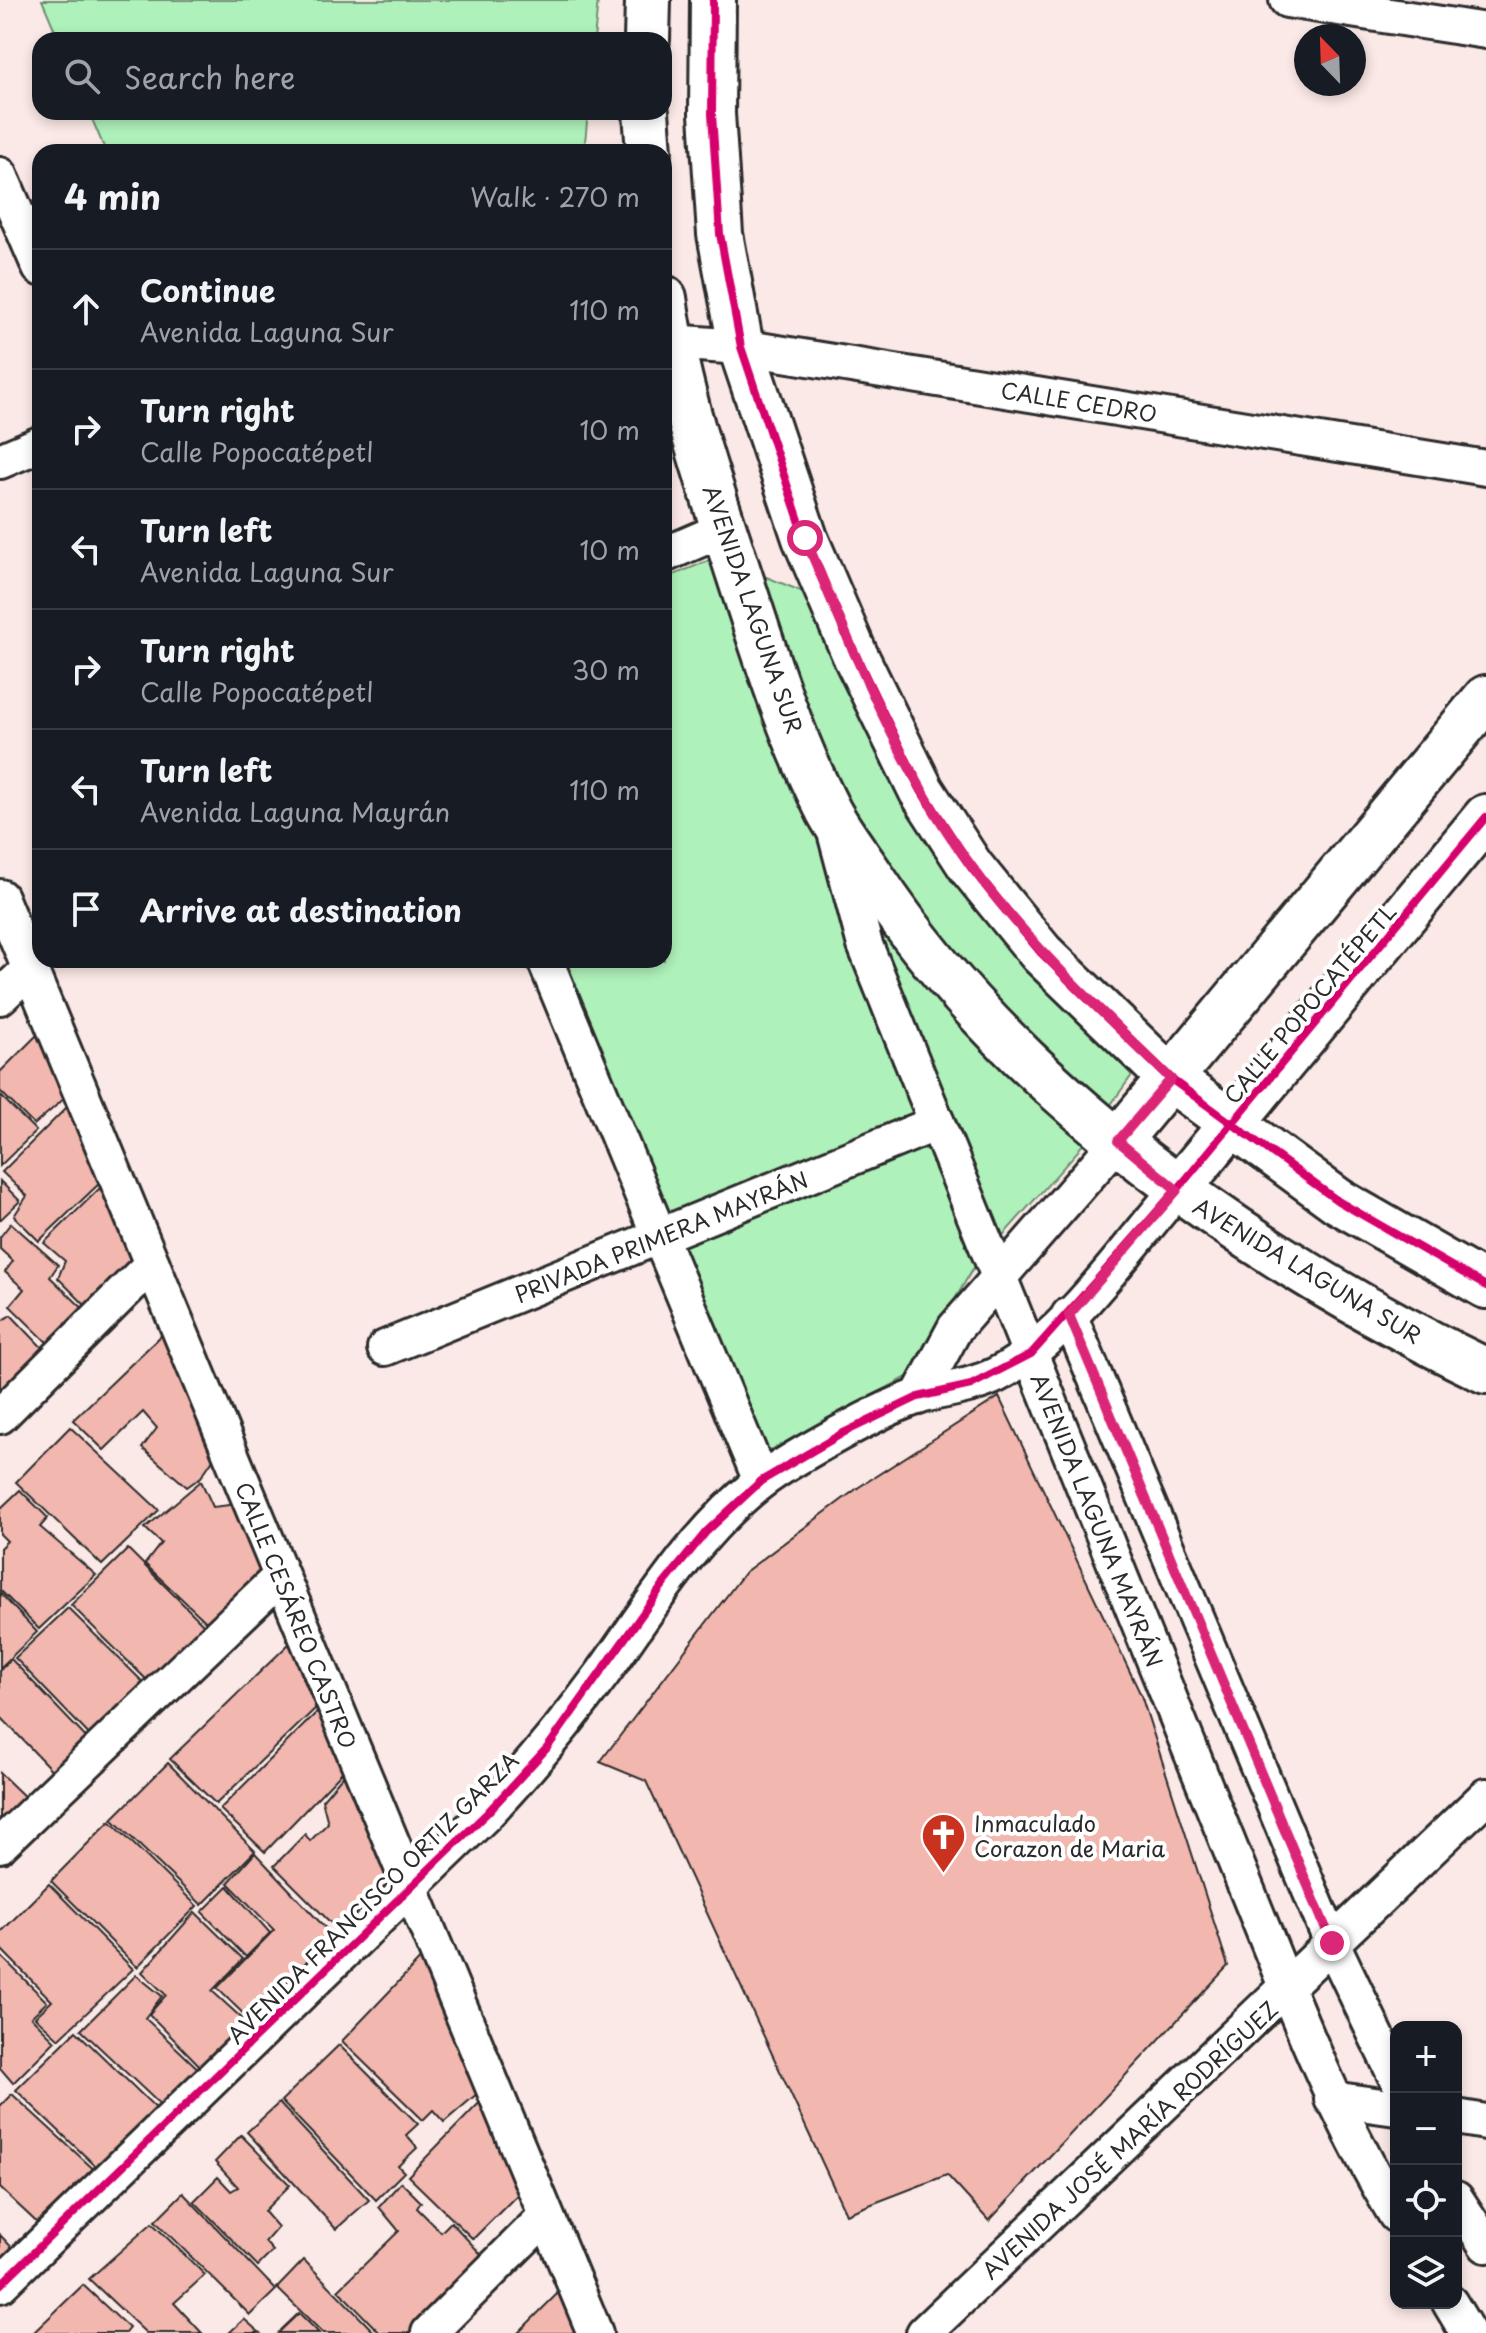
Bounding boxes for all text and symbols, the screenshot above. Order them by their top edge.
north arrow [1294,24,1366,96]
search box [32,32,672,120]
icon: search [60,54,104,98]
text: Search here [124,54,296,99]
text: 4 min [64,170,161,222]
text: Walk · 270 m [470,177,640,216]
text: Continue [140,267,275,312]
icon: ahead [64,287,108,331]
text: 110 m [569,290,640,329]
text: Avenida Laguna Sur [140,312,394,351]
street label: CALLE CEDRO [999,372,1159,430]
text: Turn right [140,387,295,432]
icon: right [64,407,108,451]
text: 10 m [579,410,640,449]
text: Calle Popocatépetl [140,432,373,471]
street label: AVENIDA LAGUNA SUR [696,480,812,738]
text: Turn left [140,507,272,552]
route start [787,520,823,556]
icon: left [64,527,108,571]
text: 10 m [579,530,640,569]
text: Avenida Laguna Sur [140,552,394,591]
text: Turn right [140,627,295,672]
icon: right [64,647,108,691]
text: 30 m [572,650,640,689]
text: Calle Popocatépetl [140,672,373,711]
text: Turn left [140,747,272,792]
icon: left [64,767,108,811]
text: 110 m [569,770,640,809]
text: Avenida Laguna Mayrán [140,792,450,831]
icon: arrive [64,887,108,931]
text: Arrive at destination [140,887,462,932]
street label: CALLE POPOCATÉPETL [1215,896,1403,1110]
street label: PRIVADA PRIMERA MAYRÁN [509,1162,813,1310]
street label: AVENIDA LAGUNA SUR [1188,1189,1428,1351]
street label: AVENIDA LAGUNA MAYRÁN [1024,1368,1172,1672]
street label: CALLE CESÁREO CASTRO [228,1477,366,1753]
street label: AVENIDA FRANCISCO ORTIZ GARZA [219,1744,525,2050]
place label: Inmaculado Corazon de Maria [974,1806,1165,1864]
church icon: Inmaculado Corazon de Maria [919,1811,967,1874]
route end [1314,1925,1350,1961]
street label: AVENIDA JOSÉ MARÍA RODRÍGUEZ [974,1992,1284,2286]
map controls [1390,2021,1462,2309]
button: + [1390,2021,1462,2093]
button: − [1390,2093,1462,2165]
button: locate [1390,2165,1462,2237]
button: layers [1390,2237,1462,2309]

